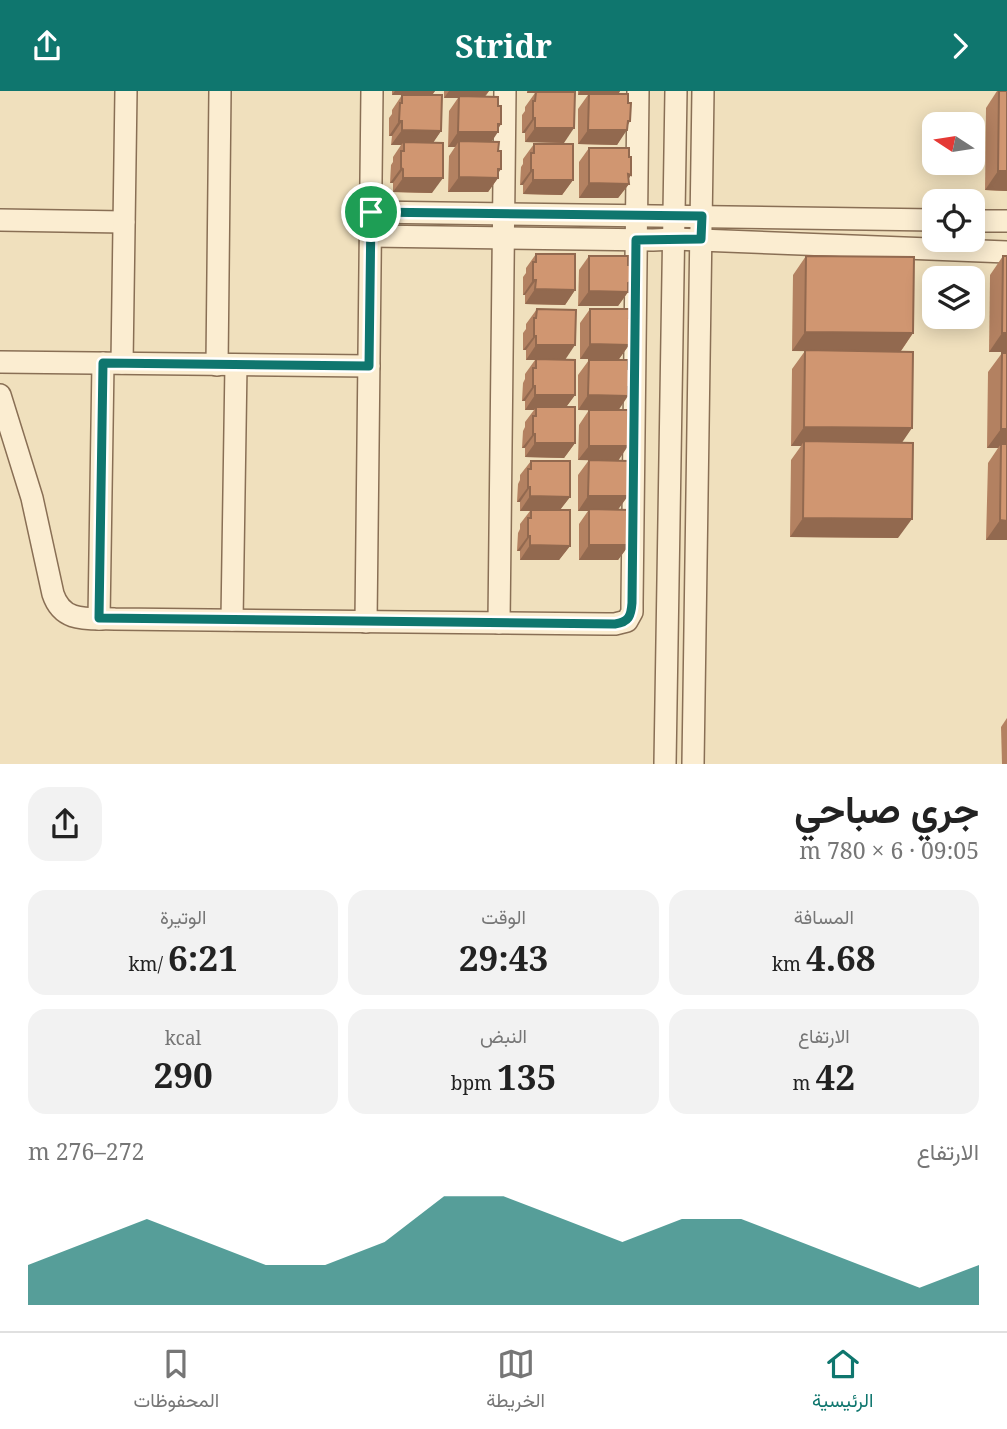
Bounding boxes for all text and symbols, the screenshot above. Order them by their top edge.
text: Stridr [455,24,552,67]
icon: share [28,27,66,65]
icon: forward [941,27,979,65]
north arrow [922,112,985,175]
map controls [922,112,985,329]
pin [341,182,401,242]
button: locate [922,189,985,252]
icon: arrive [352,193,390,231]
button: layers [922,266,985,329]
text: جري صباحي [794,782,979,834]
button: share [28,787,102,861]
text: 09:05 · 6 × 780 m [799,834,979,866]
text: الوتيرة [160,904,206,930]
text: الوقت [481,904,526,930]
text: المسافة [794,904,854,930]
text: 6:21 [168,934,238,981]
text: 29:43 [459,934,548,981]
text: 4.68 [806,934,876,981]
text: /km [128,951,168,977]
text: km [772,951,806,977]
text: النبض [480,1023,527,1049]
text: الارتفاع [798,1023,850,1049]
text: kcal [165,1025,202,1051]
text: 290 [154,1051,213,1098]
text: 135 [497,1053,556,1100]
text: 42 [816,1053,855,1100]
text: bpm [451,1070,497,1096]
text: m [793,1070,816,1096]
text: 272–276 m [28,1135,144,1167]
text: الارتفاع [917,1135,979,1167]
tab: المحفوظات [134,1345,219,1417]
tab: الخريطة [486,1345,545,1417]
tab: الرئيسية [812,1345,873,1417]

